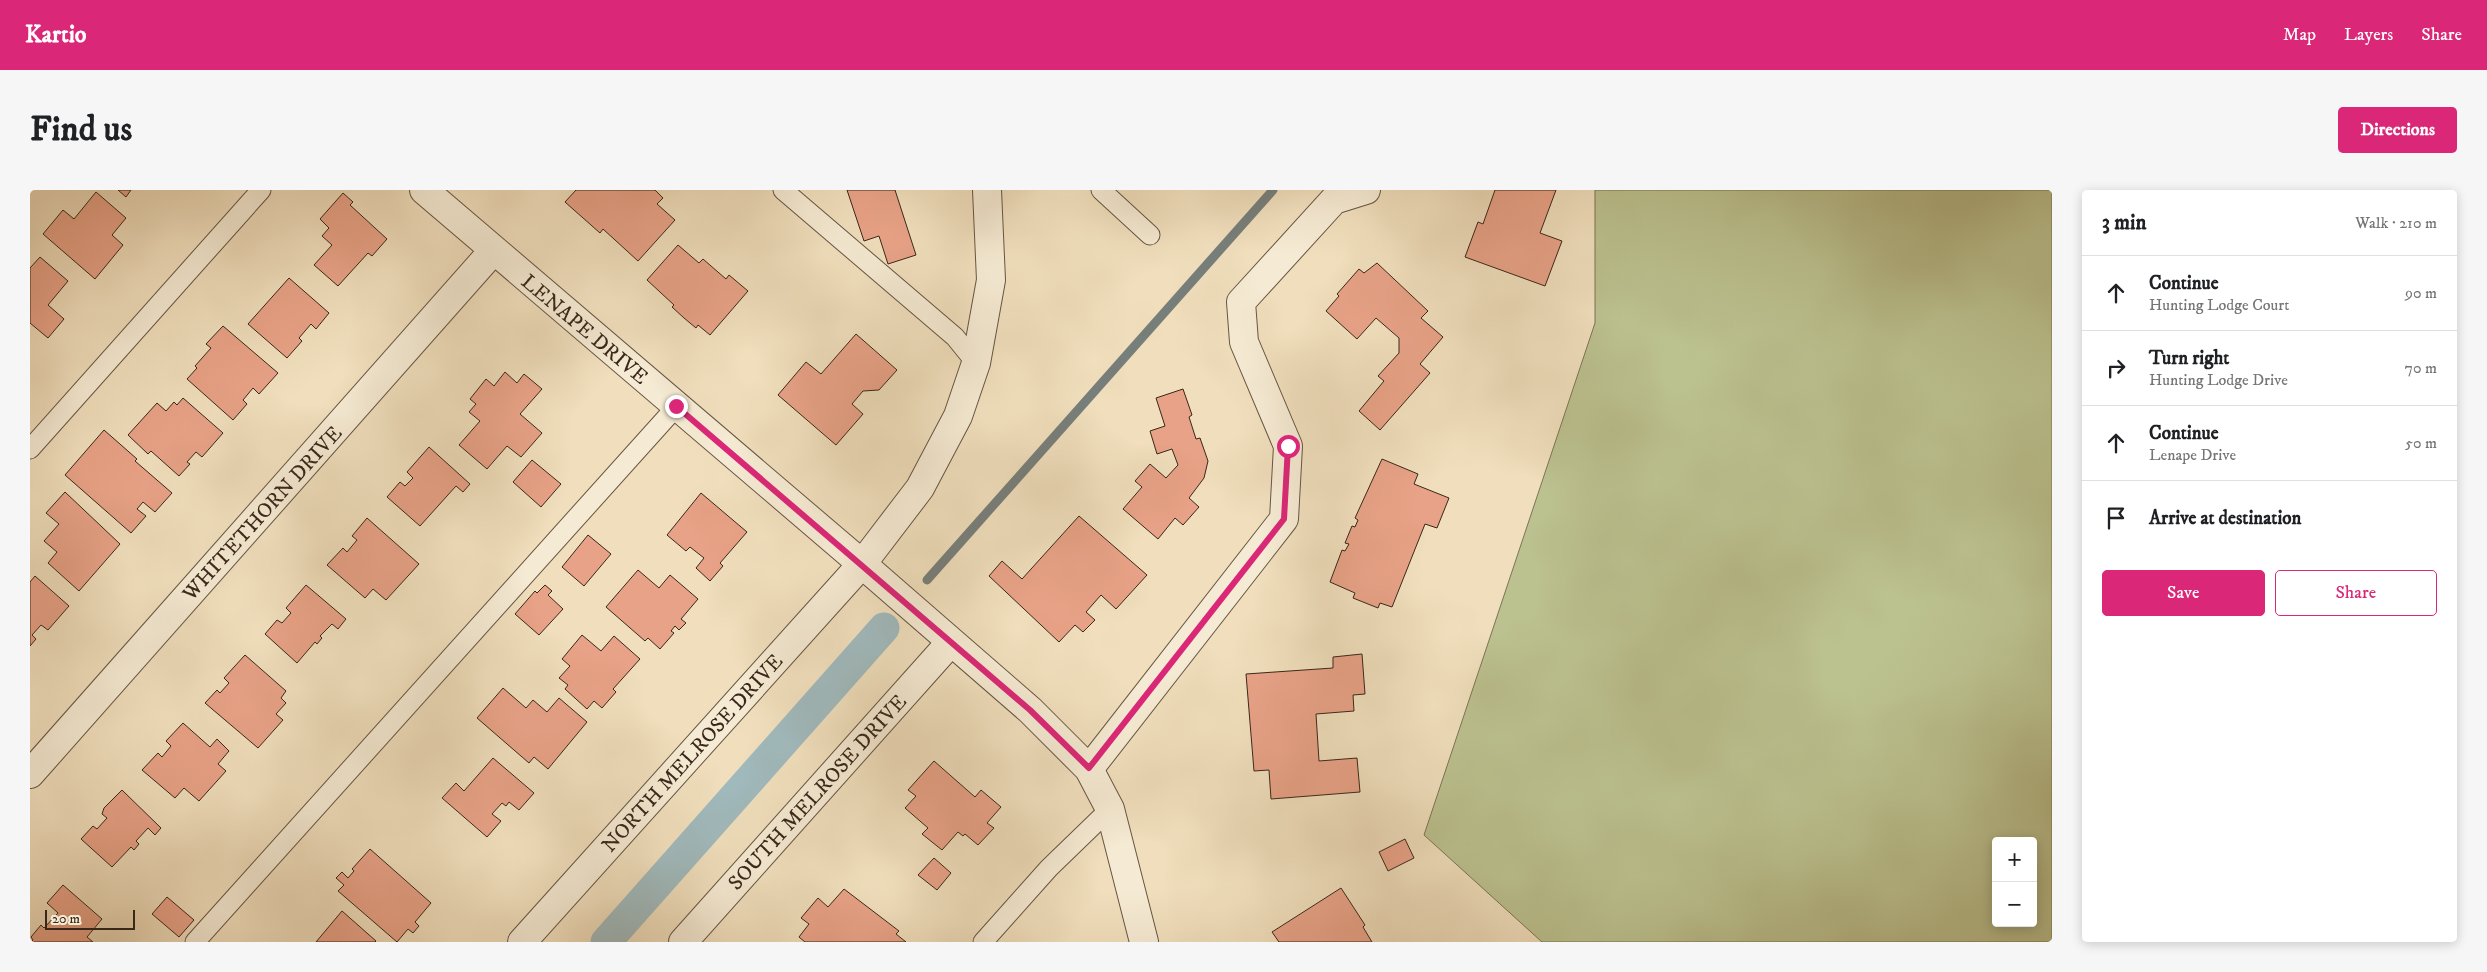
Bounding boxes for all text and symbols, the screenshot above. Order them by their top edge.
text: Kartio [25,20,87,50]
text: Map [2283,24,2316,46]
text: Layers [2344,24,2393,46]
text: Share [2421,24,2462,46]
button: Directions [2338,107,2457,153]
text: Find us [30,108,132,152]
text: 3 min [2102,210,2147,236]
text: Walk · 210 m [2355,213,2437,233]
street label: LENAPE DRIVE [516,269,653,391]
text: Continue [2149,272,2219,295]
icon: ahead [2102,279,2130,307]
text: 90 m [2405,283,2437,303]
text: Hunting Lodge Court [2149,295,2289,315]
text: Turn right [2149,347,2229,370]
icon: right [2102,354,2130,382]
text: 70 m [2405,358,2437,378]
text: Hunting Lodge Drive [2149,370,2288,390]
route end [665,395,688,418]
street label: WHITETHORN DRIVE [177,421,348,607]
text: Continue [2149,422,2219,445]
icon: ahead [2102,429,2130,457]
text: 50 m [2405,433,2437,453]
route start [1277,435,1300,458]
text: Lenape Drive [2149,445,2236,465]
icon: arrive [2102,504,2130,532]
text: Arrive at destination [2149,507,2301,530]
button: Save [2102,570,2265,616]
button: Share [2275,570,2437,616]
street label: NORTH MELROSE DRIVE [597,649,789,858]
street label: SOUTH MELROSE DRIVE [723,689,913,896]
map controls [1992,837,2037,927]
button: + [1992,837,2037,882]
button: − [1992,882,2037,927]
scale bar [45,907,135,930]
text: 20 m [52,910,80,928]

